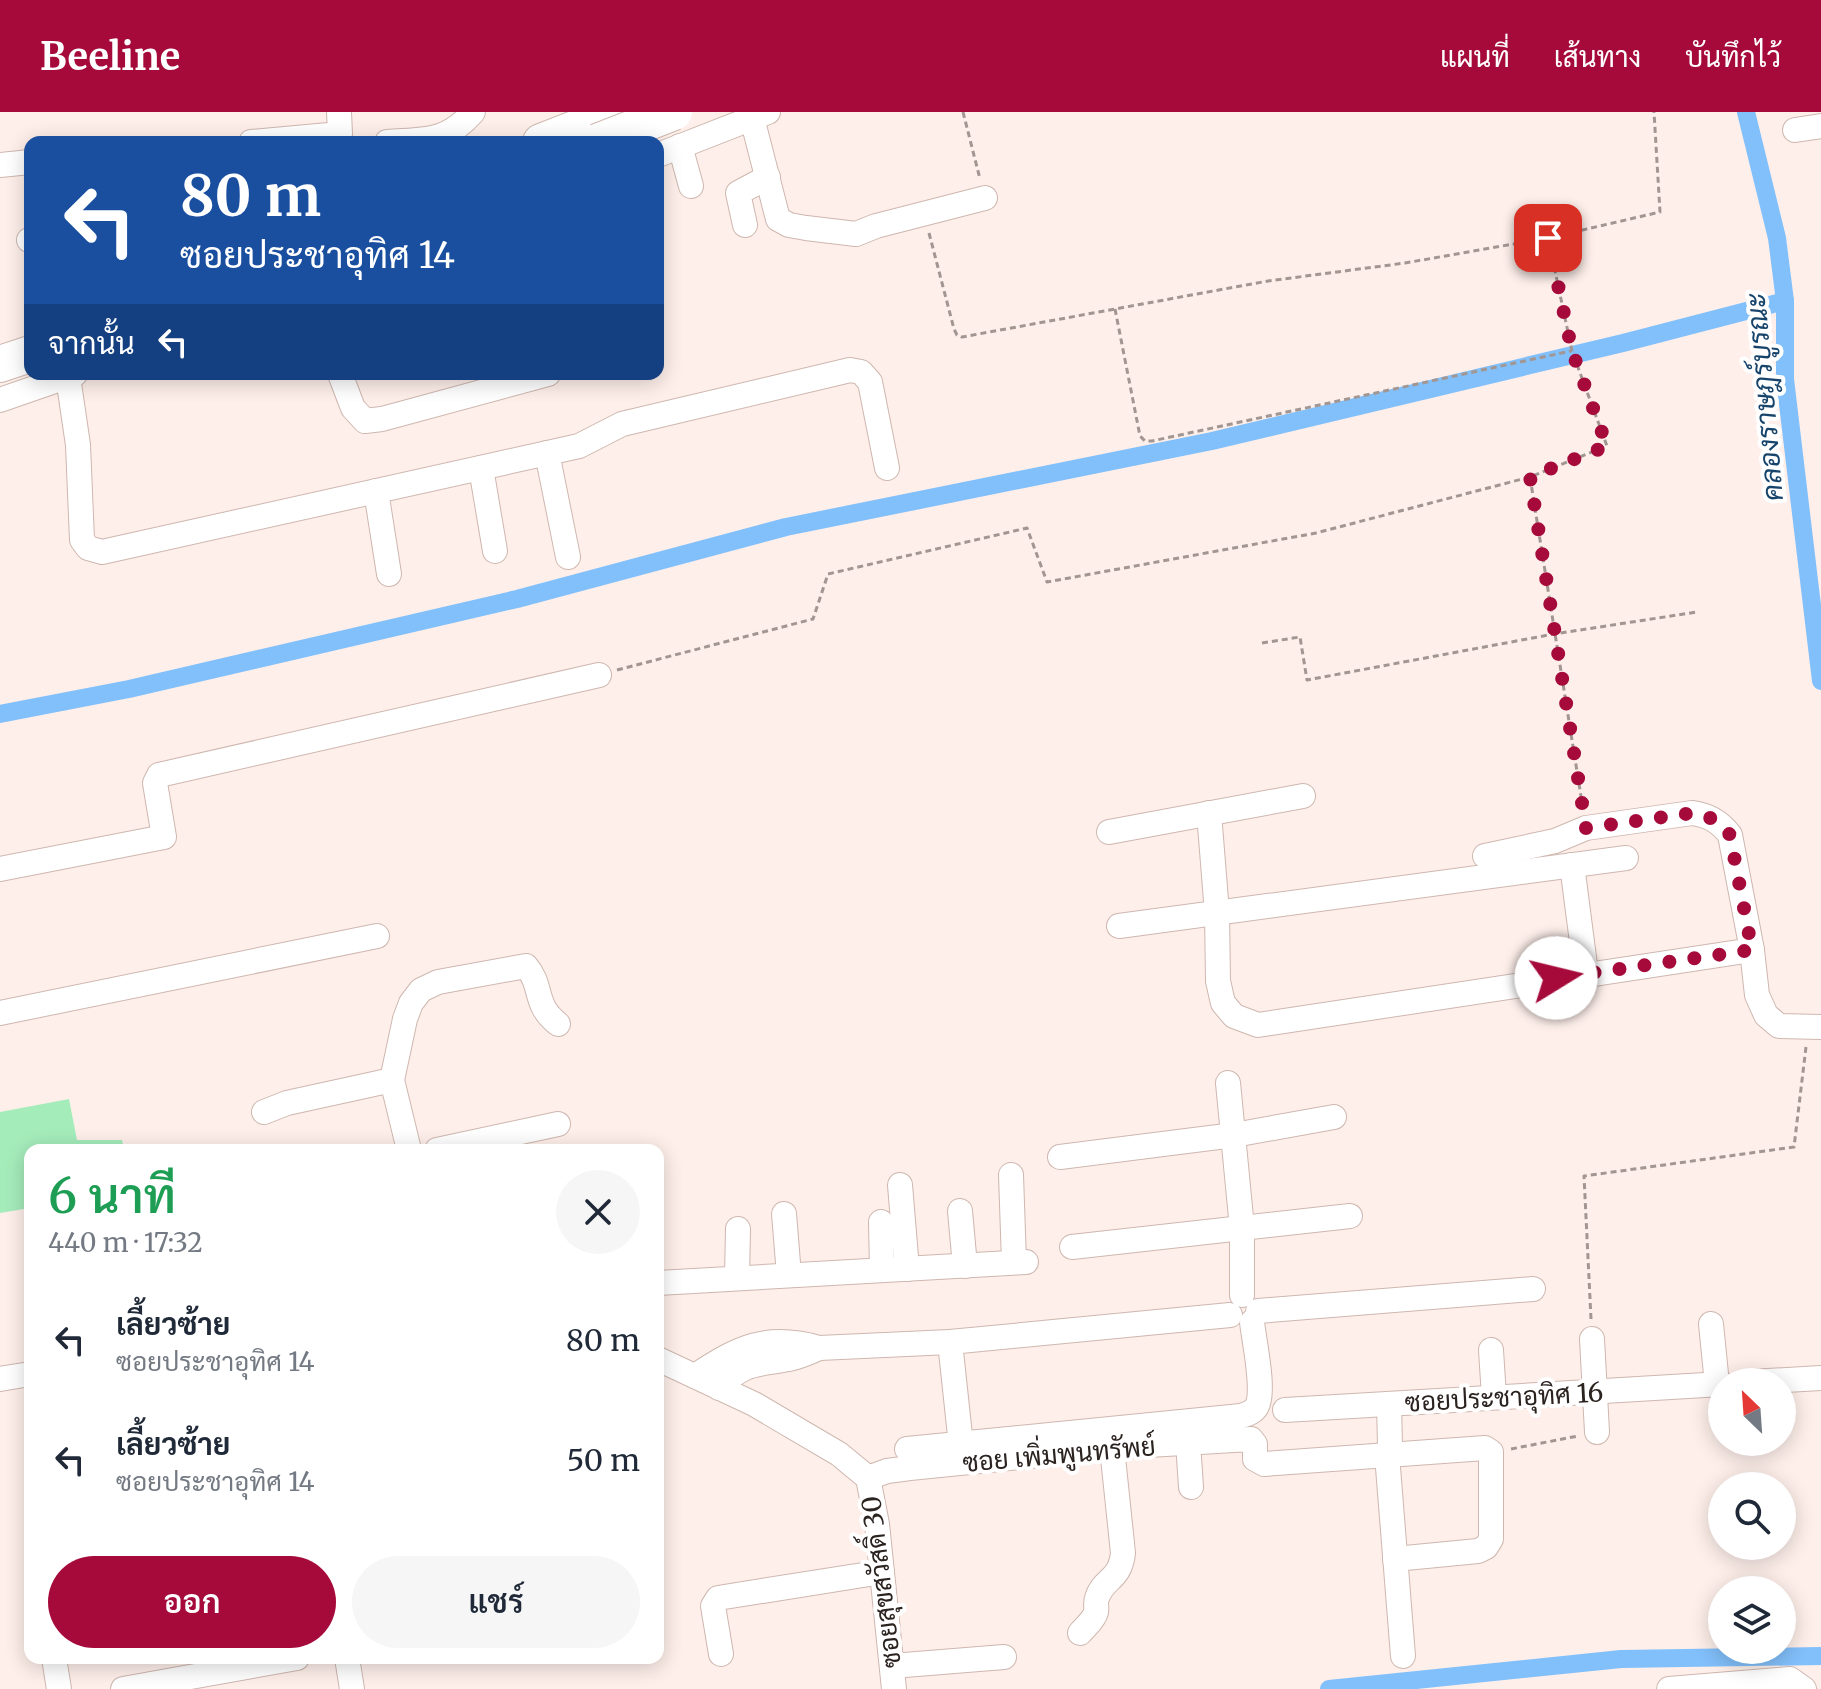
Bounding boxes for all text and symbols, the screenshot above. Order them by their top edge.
text: Beeline [40,33,180,80]
text: แผนที่ [1440,39,1510,75]
text: เส้นทาง [1554,39,1641,75]
text: บันทึกไว้ [1685,39,1781,75]
text: 80 m [180,161,321,231]
icon: left [48,168,152,272]
pin [1514,204,1582,272]
icon: arrive [1526,216,1570,260]
text: ซอยประชาอุทิศ 14 [180,233,455,278]
water label: คลองราษฎร์บูรณะ [1736,291,1793,503]
icon: left [151,320,195,364]
text: จากนั้น [48,324,135,362]
position arrow [1514,936,1598,1020]
text: 6 นาที [48,1166,176,1226]
button: close [556,1170,640,1254]
text: 440 m · 17:32 [48,1226,203,1259]
text: เลี้ยวซ้าย [116,1305,230,1343]
icon: left [48,1318,92,1362]
text: 80 m [566,1321,640,1359]
text: ซอยประชาอุทิศ 14 [116,1345,315,1378]
north arrow [1708,1368,1796,1456]
map controls [1708,1368,1796,1664]
street label: ซอยประชาอุทิศ 16 [1404,1375,1604,1421]
text: เลี้ยวซ้าย [116,1425,230,1463]
street label: ซอย เพิ่มพูนทรัพย์ [961,1425,1157,1481]
icon: left [48,1438,92,1482]
text: 50 m [567,1441,640,1479]
text: ซอยประชาอุทิศ 14 [116,1465,315,1498]
button: search [1708,1472,1796,1560]
street label: ซอยสุขสวัสดิ์ 30 [848,1494,910,1671]
button: ออก [48,1556,336,1648]
button: แชร์ [352,1556,640,1648]
button: layers [1708,1576,1796,1664]

